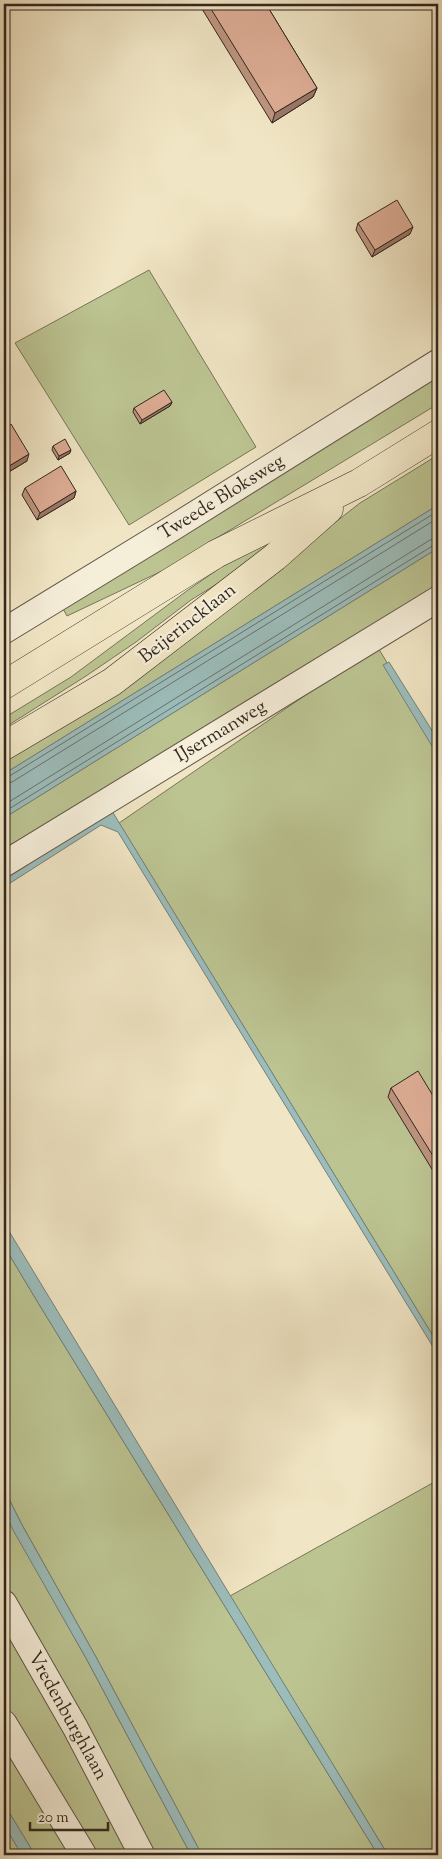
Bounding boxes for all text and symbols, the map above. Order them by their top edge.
street label: Tweede Bloksweg [154,449,290,547]
street label: Beijerincklaan [134,577,242,671]
street label: IJsermanweg [170,694,272,770]
street label: Vredenburghlaan [20,1647,114,1785]
scale bar [30,1799,108,1831]
text: 20 m [38,1808,69,1829]

